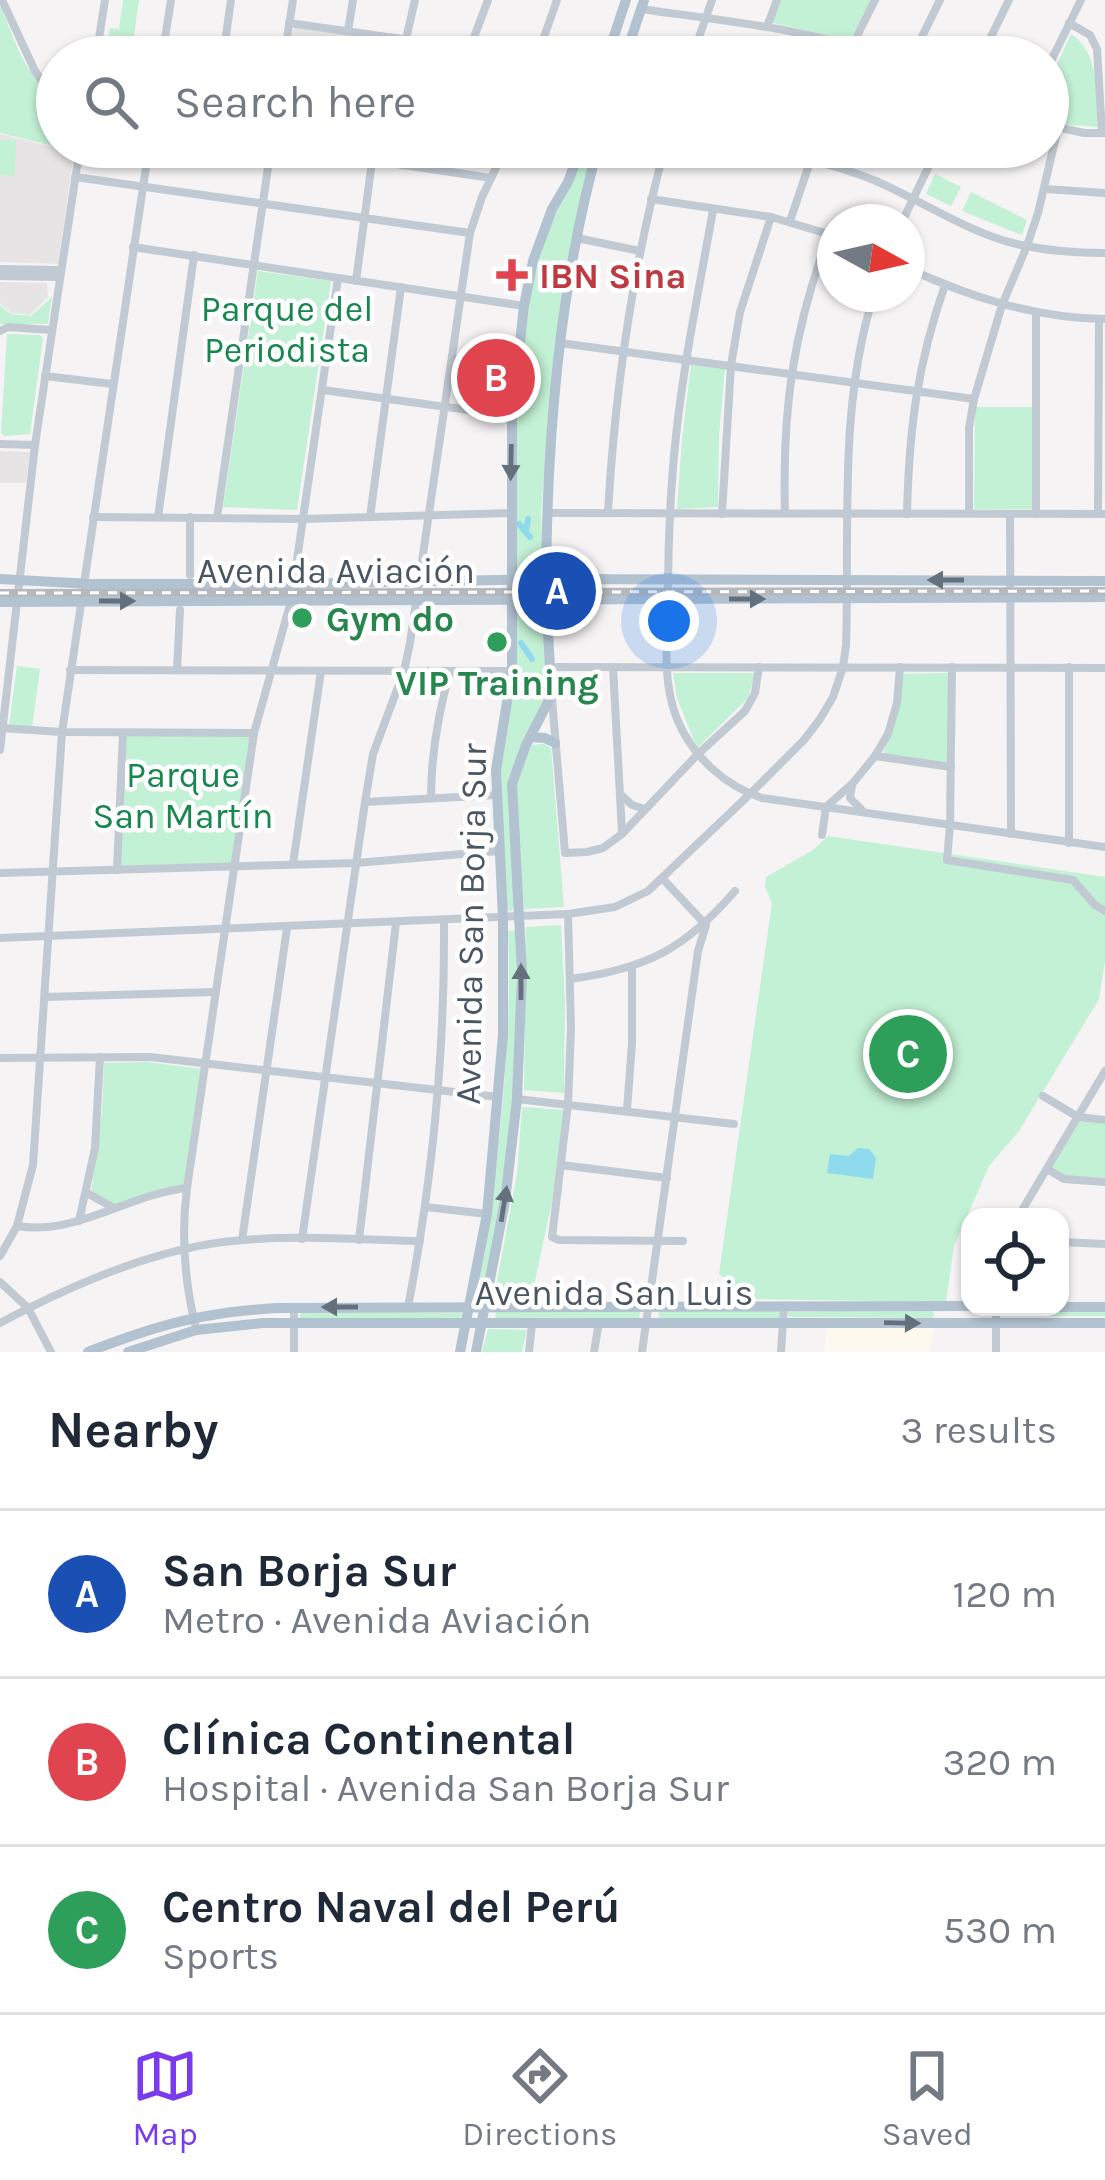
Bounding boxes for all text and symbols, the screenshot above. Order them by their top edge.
search box [36,36,1069,168]
icon: search [78,69,144,135]
text: Search here [174,76,416,128]
north arrow [817,204,925,312]
place label: IBN Sina [539,255,686,297]
marker: IBN Sina [496,259,528,291]
park label: Parque del Periodista [201,288,373,371]
pin: B [457,333,535,423]
one-way arrow [501,444,521,482]
pin: A [518,546,596,636]
street label: Avenida Aviación [197,550,475,592]
one-way arrow [926,570,964,590]
one-way arrow [729,589,767,609]
one-way arrow [99,591,137,611]
your location [639,591,699,651]
place label: Gym do [326,598,454,641]
marker: Gym do [289,605,315,631]
marker: VIP Training [484,629,510,655]
place label: VIP Training [395,662,599,705]
street label: Avenida San Borja Sur [447,742,495,1105]
park label: Parque San Martín [92,754,274,837]
one-way arrow [512,962,531,1000]
pin: C [869,1009,947,1099]
one-way arrow [495,1185,514,1222]
map controls [961,1208,1069,1316]
button: locate [961,1208,1069,1316]
street label: Avenida San Luis [475,1272,753,1314]
one-way arrow [320,1297,358,1317]
one-way arrow [884,1314,922,1333]
text: Nearby [48,1400,218,1460]
text: 3 results [900,1407,1057,1453]
text: San Borja Sur [162,1545,456,1597]
text: A [75,1571,99,1617]
text: 120 m [953,1571,1057,1617]
text: Metro · Avenida Aviación [162,1597,592,1643]
text: Clínica Continental [162,1713,576,1765]
text: B [74,1739,100,1785]
text: 320 m [942,1739,1057,1785]
text: Hospital · Avenida San Borja Sur [162,1765,729,1811]
text: Centro Naval del Perú [162,1881,620,1933]
text: C [75,1907,99,1953]
text: 530 m [943,1907,1057,1953]
text: Sports [162,1933,279,1979]
tab: Map [132,2043,198,2153]
tab: Directions [462,2043,617,2153]
tab: Saved [882,2043,973,2153]

